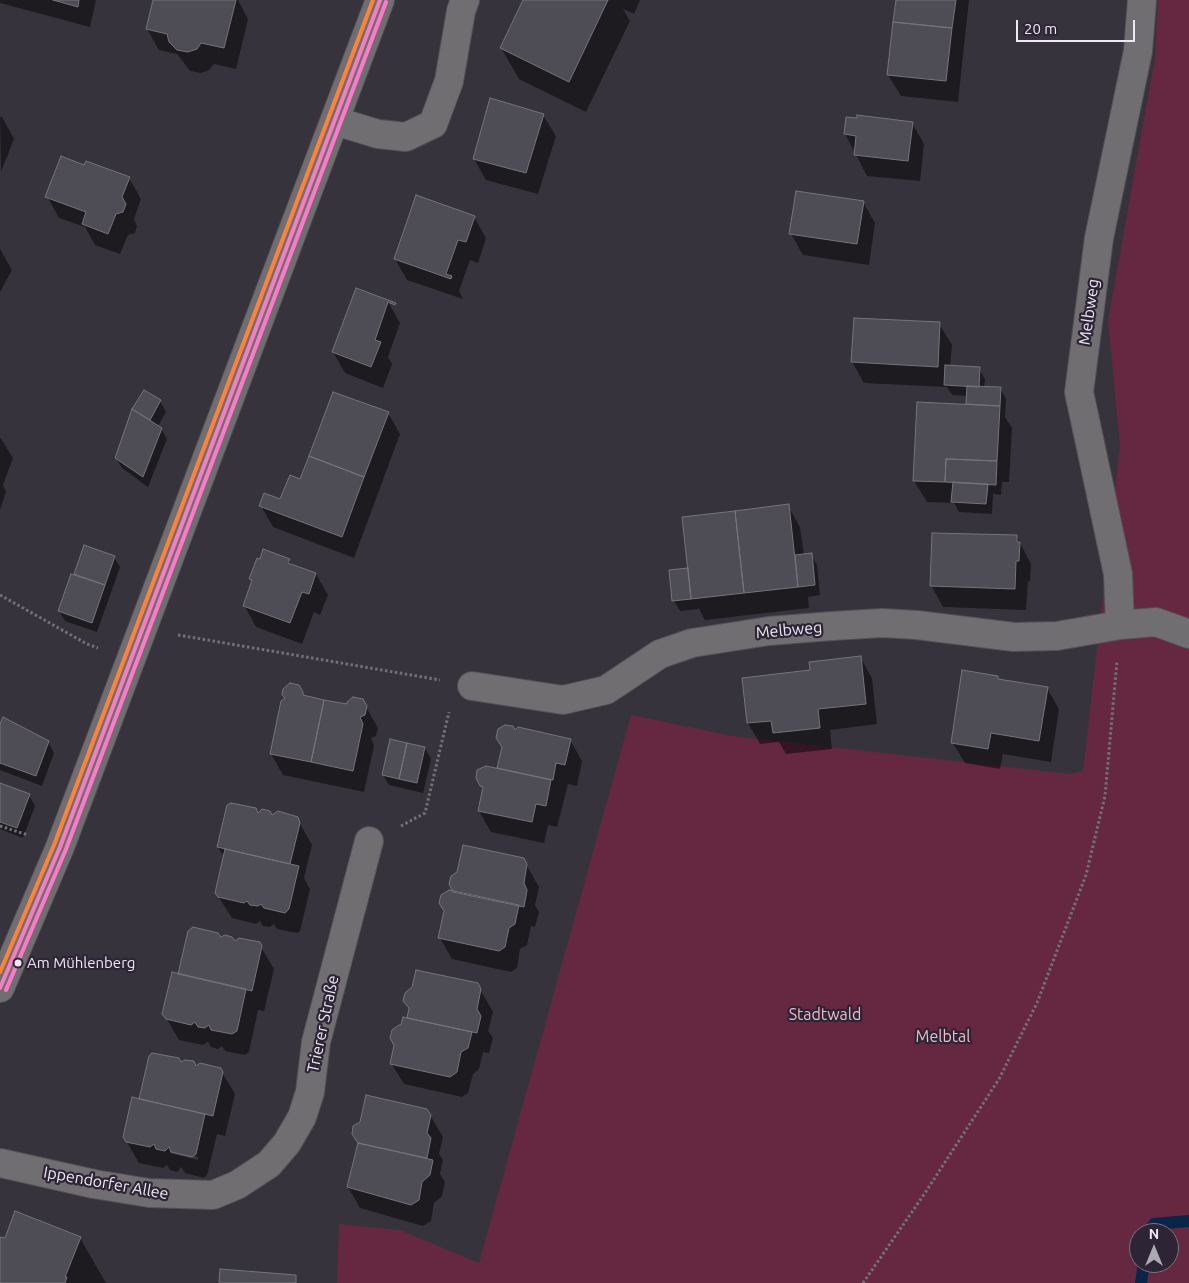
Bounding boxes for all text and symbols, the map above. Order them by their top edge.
scale bar [1019,10,1138,42]
text: 20 m [1024,20,1057,37]
street label: Melbweg [1075,278,1103,346]
street label: Melbweg [755,618,823,642]
place label: Am Mühlenberg [27,954,135,972]
marker: Am Mühlenberg [13,958,23,968]
street label: Trierer Straße [303,974,343,1074]
park label: Stadtwald [789,1005,861,1025]
park label: Melbtal [916,1027,970,1047]
street label: Ippendorfer Allee [42,1163,170,1203]
north arrow [1129,1223,1179,1273]
text: N [1149,1226,1159,1242]

